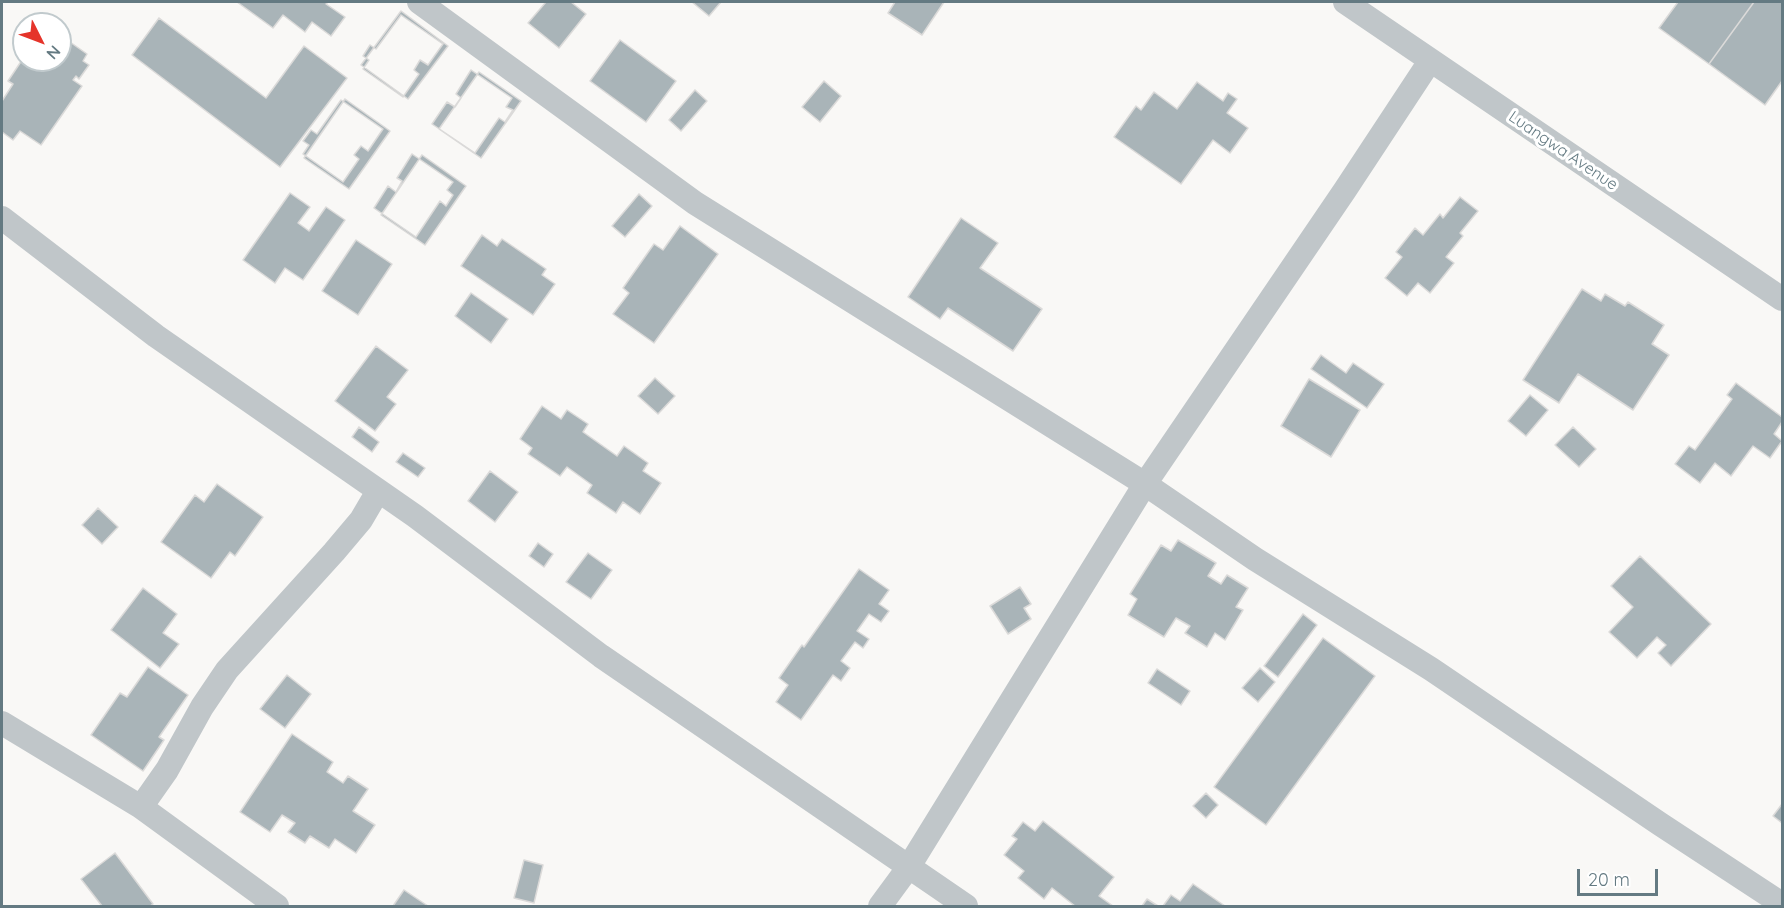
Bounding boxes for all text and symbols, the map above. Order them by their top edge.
north arrow [12,12,72,72]
text: N [43,42,65,64]
street label: Luangwa Avenue [1505,107,1621,195]
scale bar [1580,857,1661,895]
text: 20 m [1588,868,1630,891]

